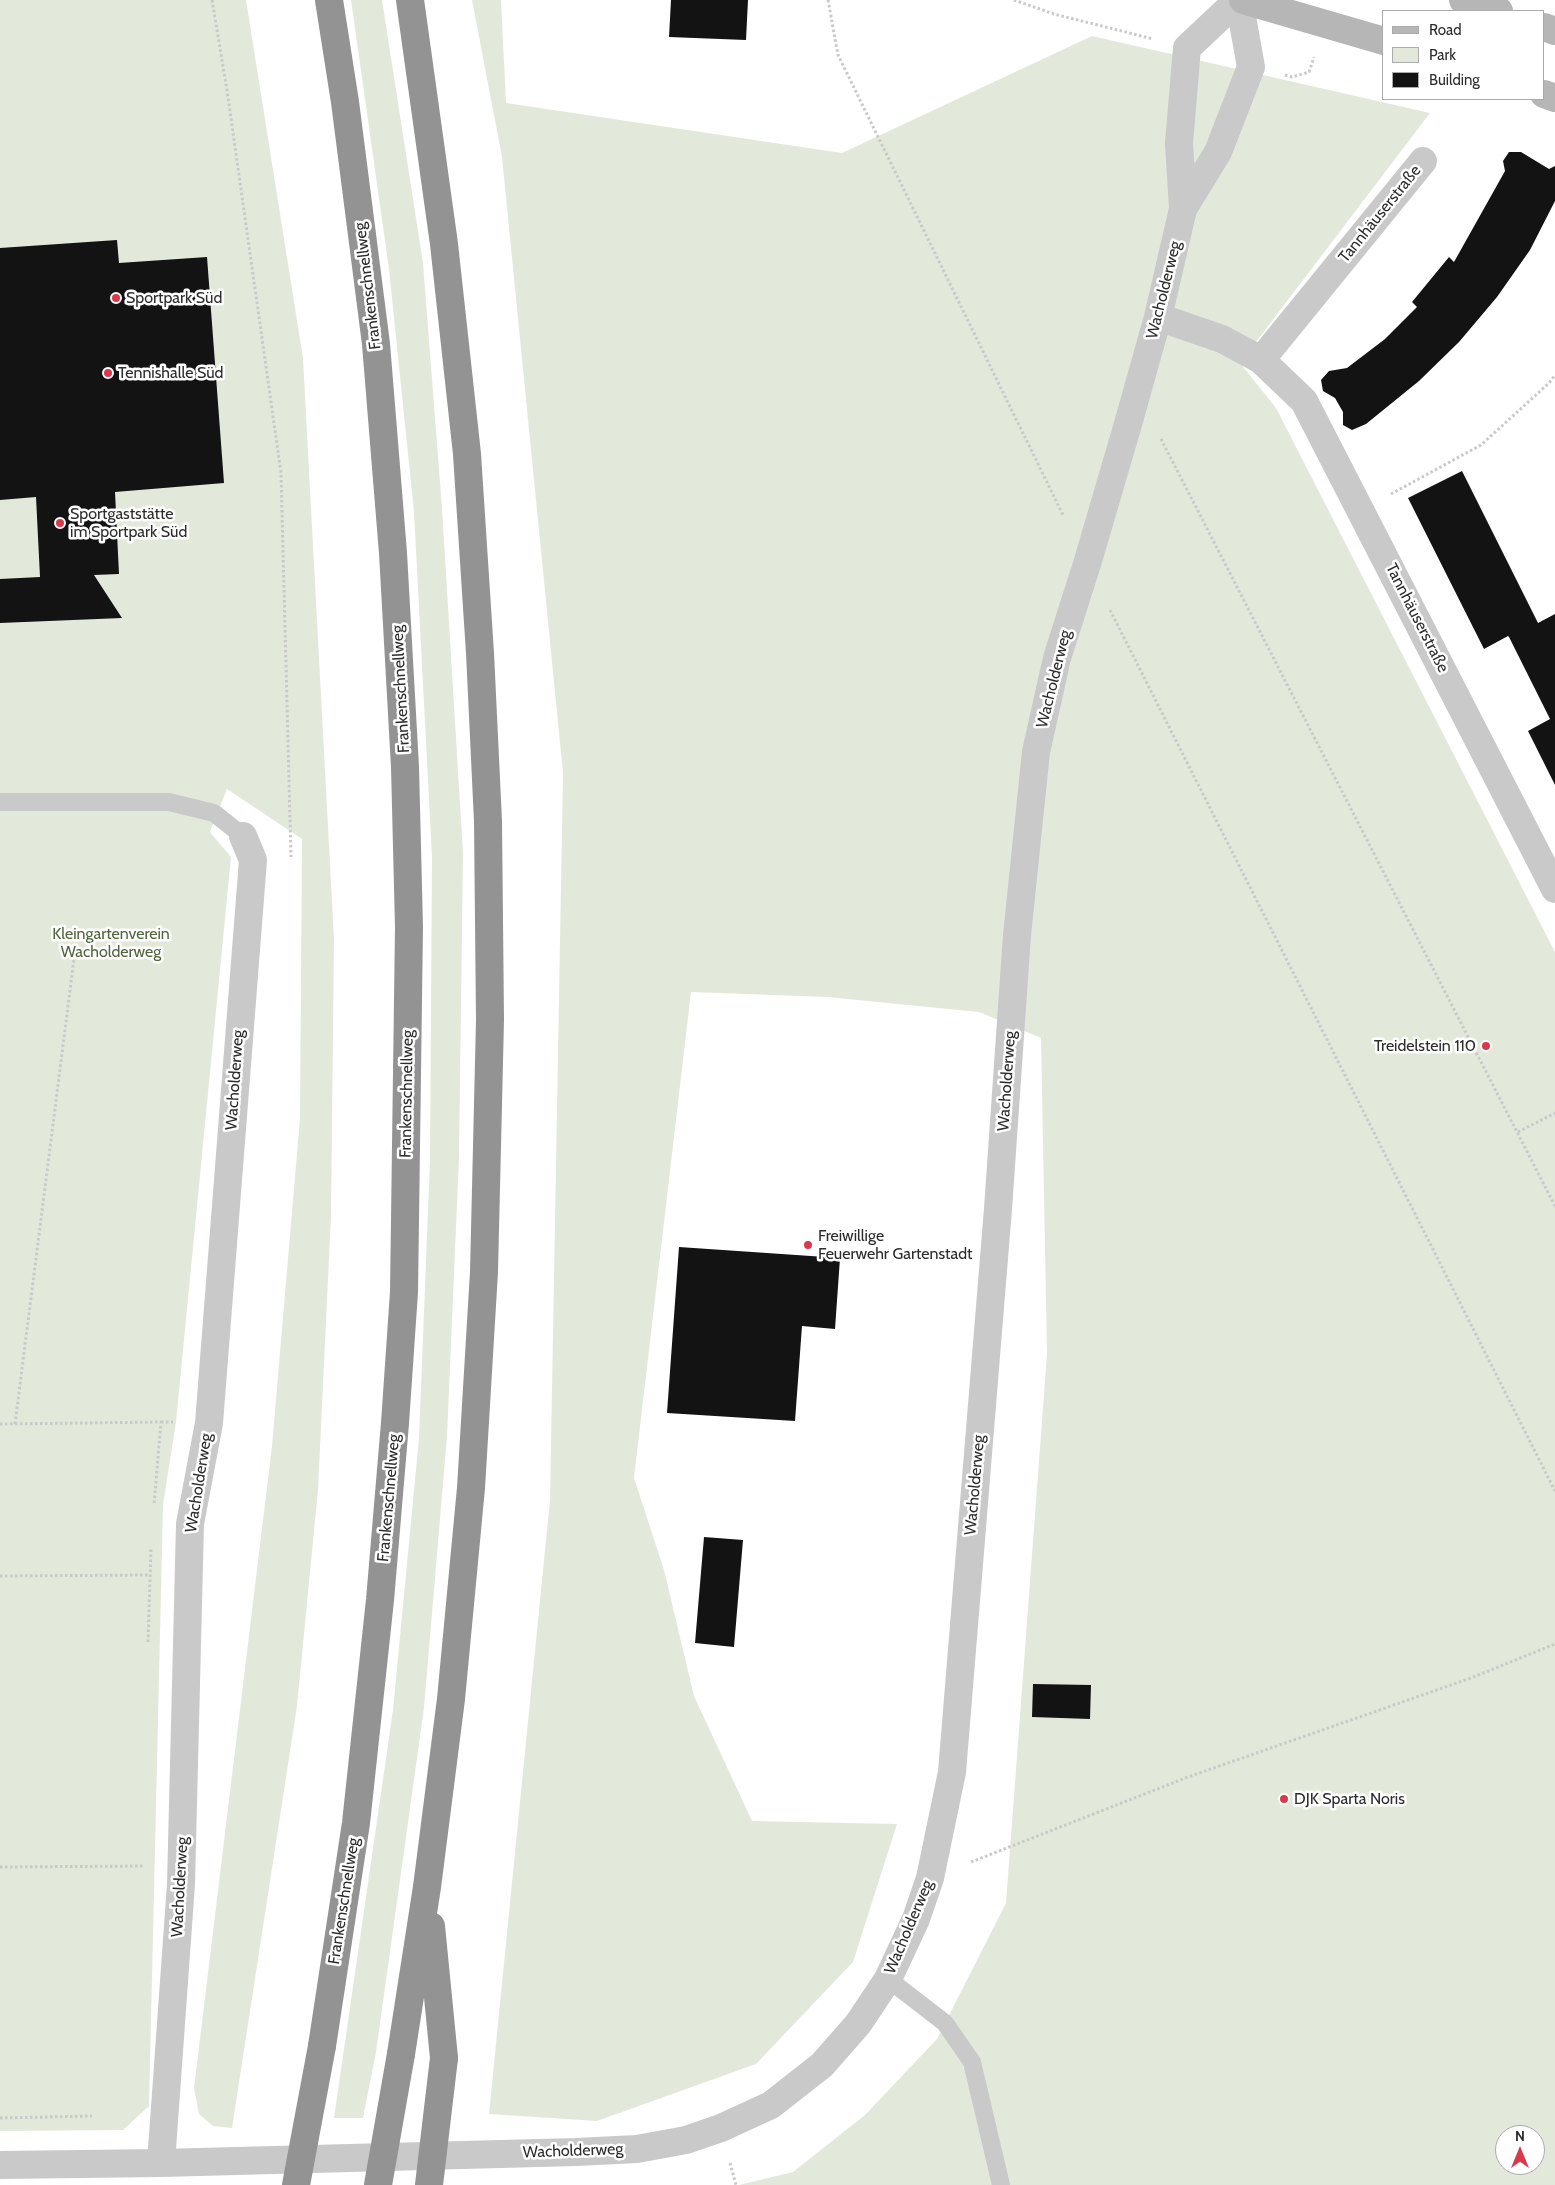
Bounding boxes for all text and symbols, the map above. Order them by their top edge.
legend [1382,10,1545,100]
text: Road [1429,21,1462,39]
text: Park [1429,46,1456,64]
text: Building [1429,71,1480,89]
street label: Tannhäuserstraße [1335,161,1425,267]
street label: Frankenschnellweg [351,221,385,351]
street label: Wacholderweg [1143,239,1185,341]
place label: Sportpark Süd [126,288,222,308]
marker: Sportpark Süd [110,292,122,304]
place label: Tennishalle Süd [118,363,223,383]
marker: Tennishalle Süd [102,367,114,379]
place label: Sportgaststätte im Sportpark Süd [70,504,187,542]
marker: Sportgaststätte im Sportpark Süd [54,517,66,529]
street label: Tannhäuserstraße [1381,560,1453,676]
street label: Frankenschnellweg [388,625,414,753]
street label: Wacholderweg [1033,628,1075,730]
park label: Kleingartenverein Wacholderweg [52,924,170,962]
street label: Wacholderweg [222,1029,248,1131]
street label: Frankenschnellweg [396,1030,418,1158]
street label: Wacholderweg [994,1030,1020,1132]
place label: Treidelstein 110 [1374,1036,1476,1056]
marker: Treidelstein 110 [1480,1040,1492,1052]
place label: Freiwillige Feuerwehr Gartenstadt [818,1226,972,1264]
marker: Freiwillige Feuerwehr Gartenstadt [802,1239,814,1251]
street label: Wacholderweg [182,1432,216,1534]
street label: Frankenschnellweg [374,1433,404,1563]
street label: Wacholderweg [961,1434,989,1536]
place label: DJK Sparta Noris [1294,1789,1405,1809]
marker: DJK Sparta Noris [1278,1793,1290,1805]
street label: Wacholderweg [168,1836,192,1938]
street label: Frankenschnellweg [325,1836,363,1966]
street label: Wacholderweg [881,1877,937,1977]
north arrow [1495,2125,1545,2175]
text: N [1515,2127,1525,2145]
street label: Wacholderweg [522,2140,624,2162]

